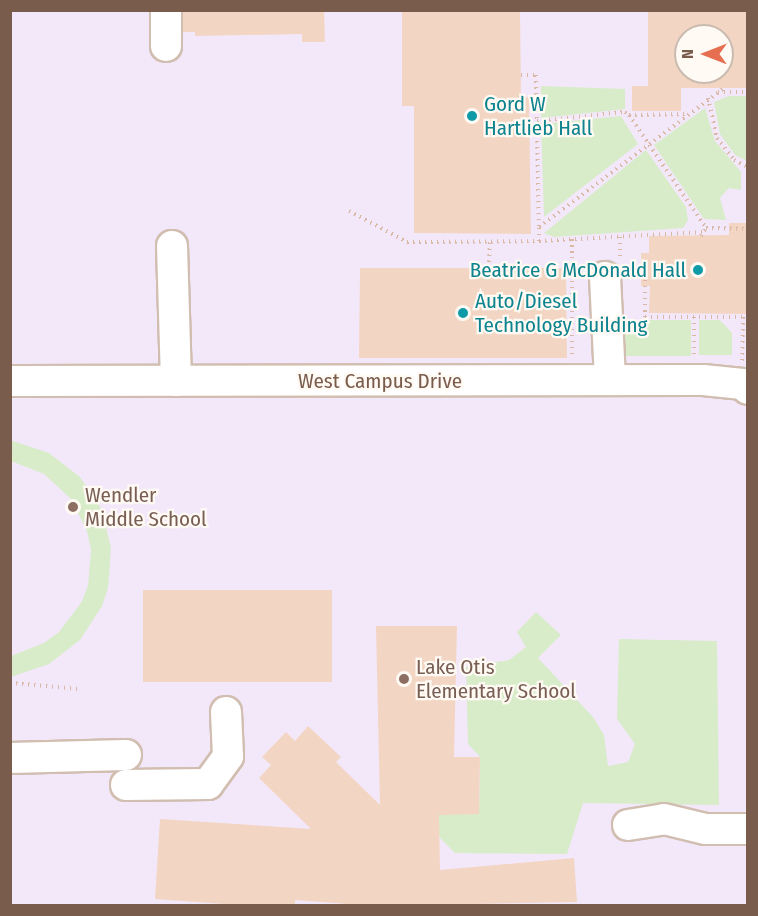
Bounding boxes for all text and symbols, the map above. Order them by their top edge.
north arrow [674,24,734,84]
text: N [678,49,697,59]
place label: Gord W Hartlieb Hall [484,91,592,141]
marker: Gord W Hartlieb Hall [465,109,479,123]
place label: Beatrice G McDonald Hall [470,257,686,283]
marker: Beatrice G McDonald Hall [691,263,705,277]
place label: Auto/Diesel Technology Building [475,288,647,338]
marker: Auto/Diesel Technology Building [456,306,470,320]
street label: West Campus Drive [298,368,462,394]
place label: Wendler Middle School [85,482,207,532]
marker: Wendler Middle School [66,500,80,514]
place label: Lake Otis Elementary School [416,654,576,704]
marker: Lake Otis Elementary School [397,672,411,686]

